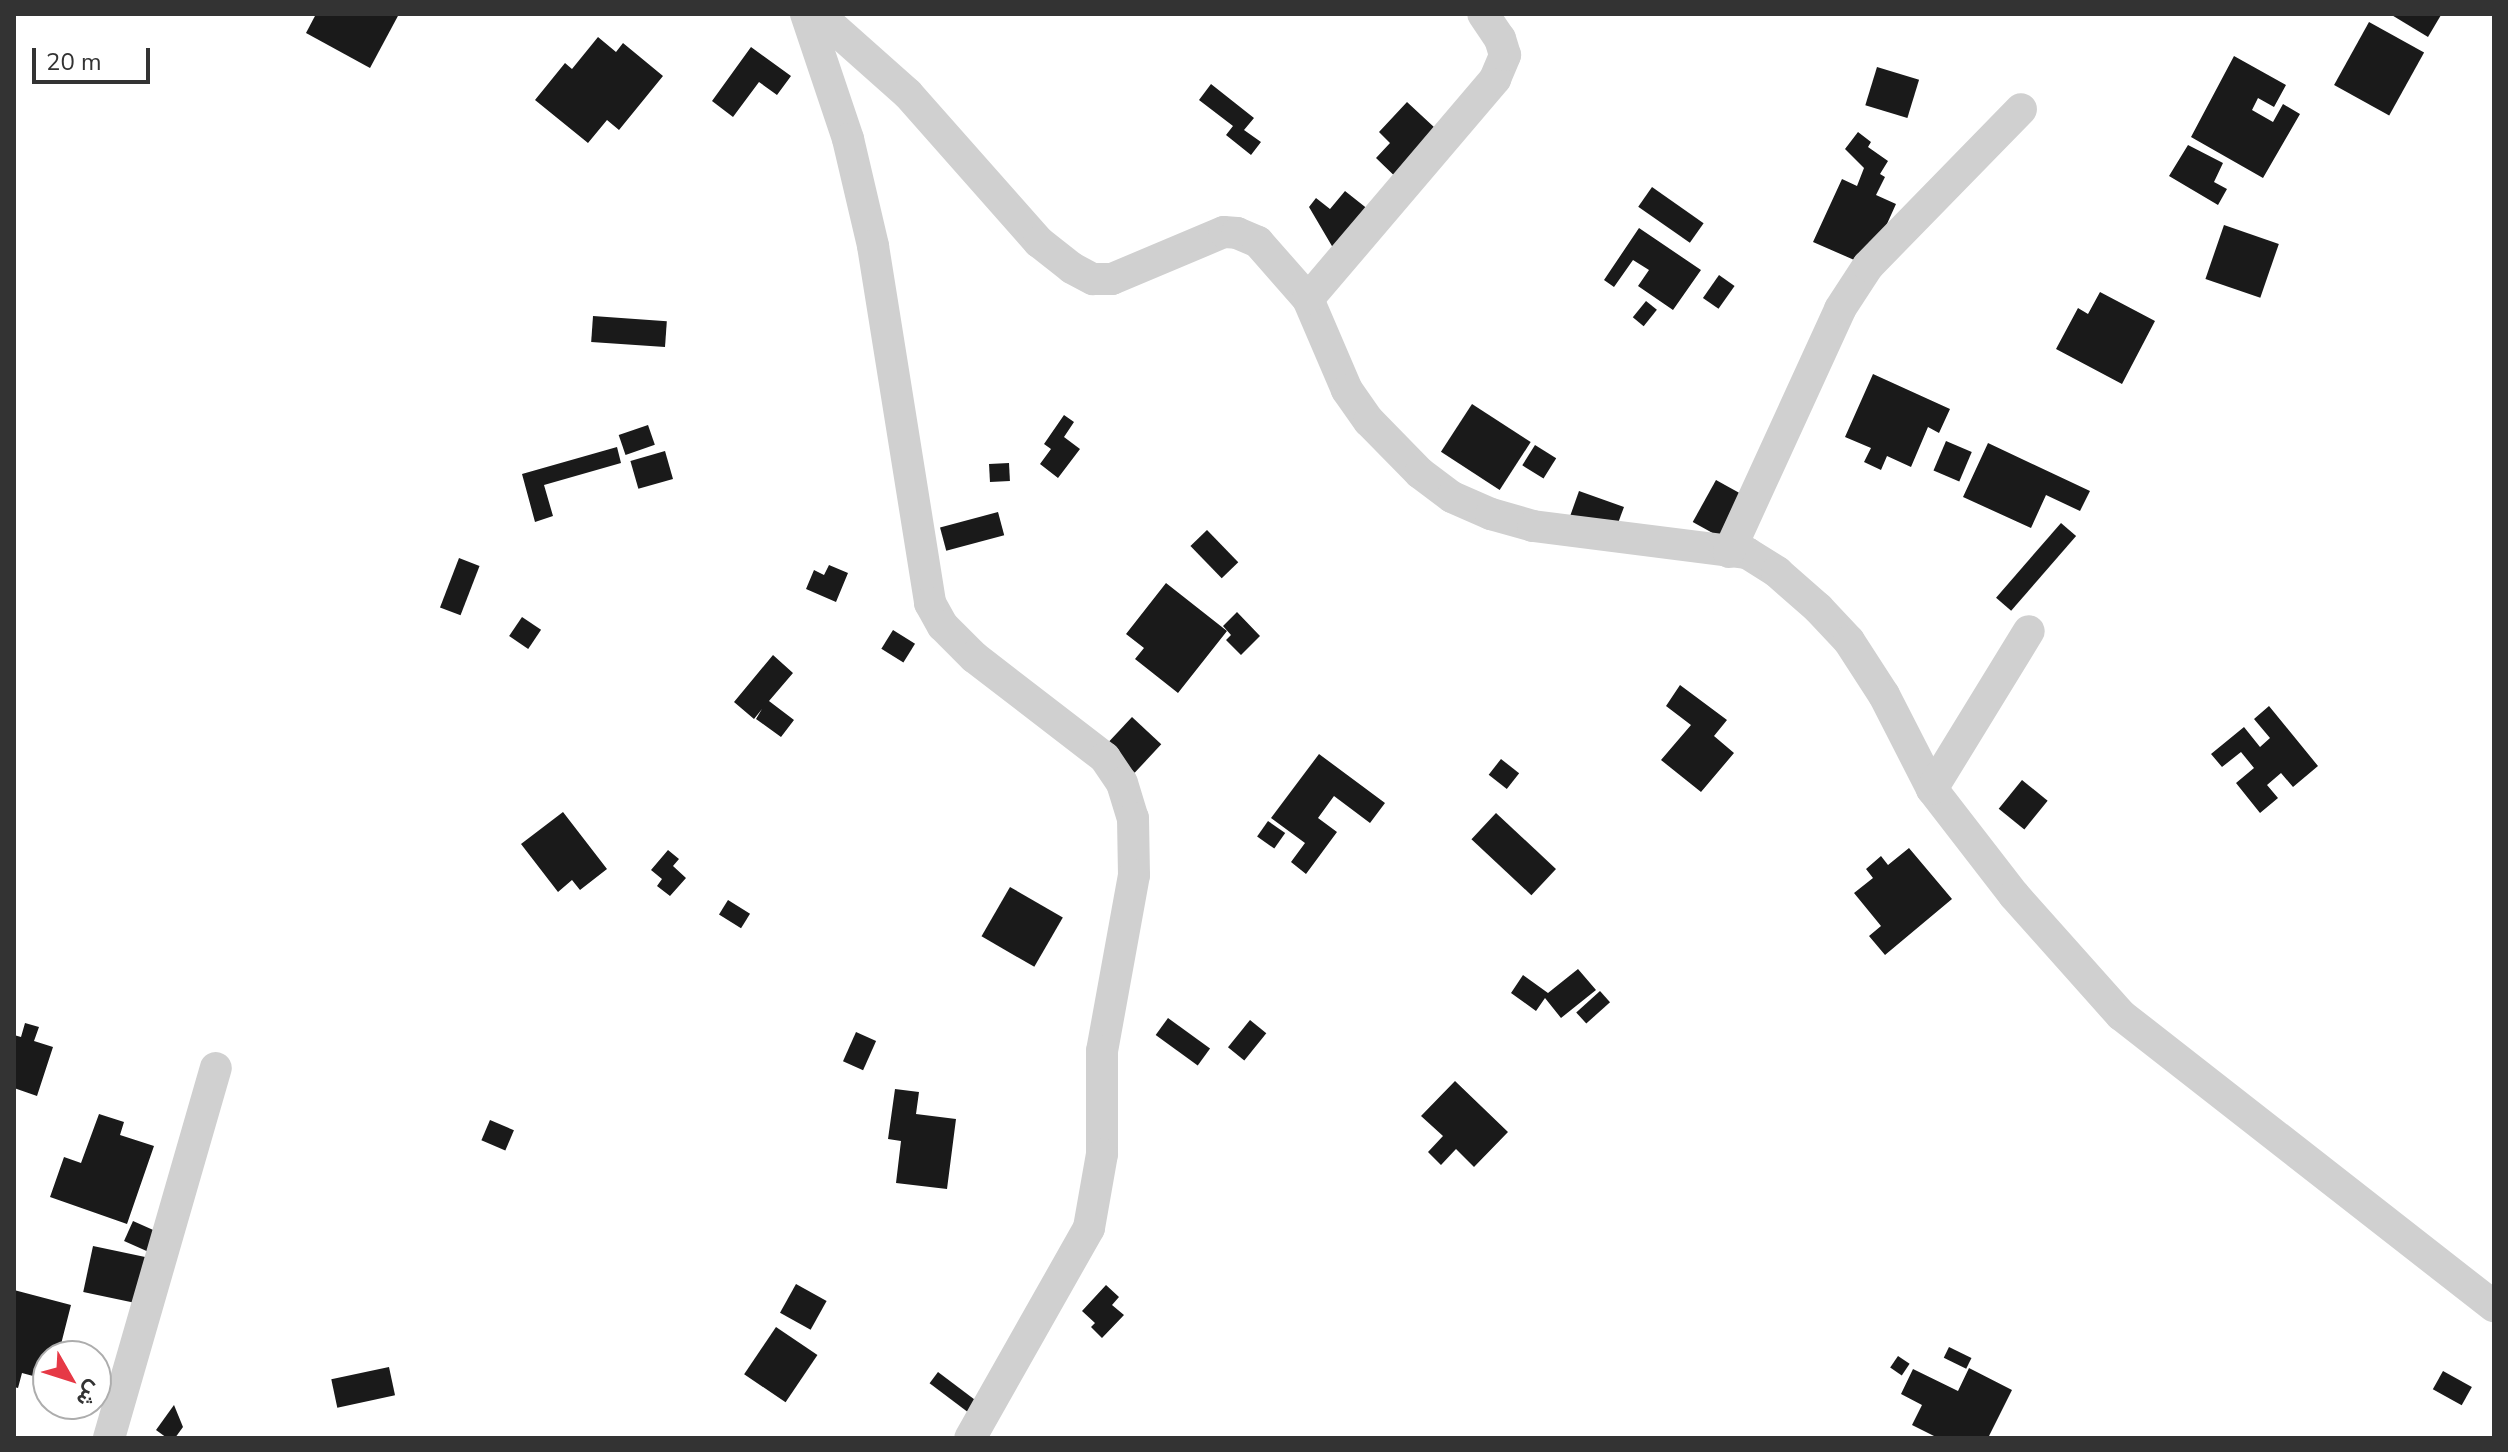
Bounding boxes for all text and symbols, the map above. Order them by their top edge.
scale bar [36,32,154,82]
text: 20 m [46,46,102,78]
north arrow [32,1340,112,1420]
text: ش [69,1374,109,1414]

